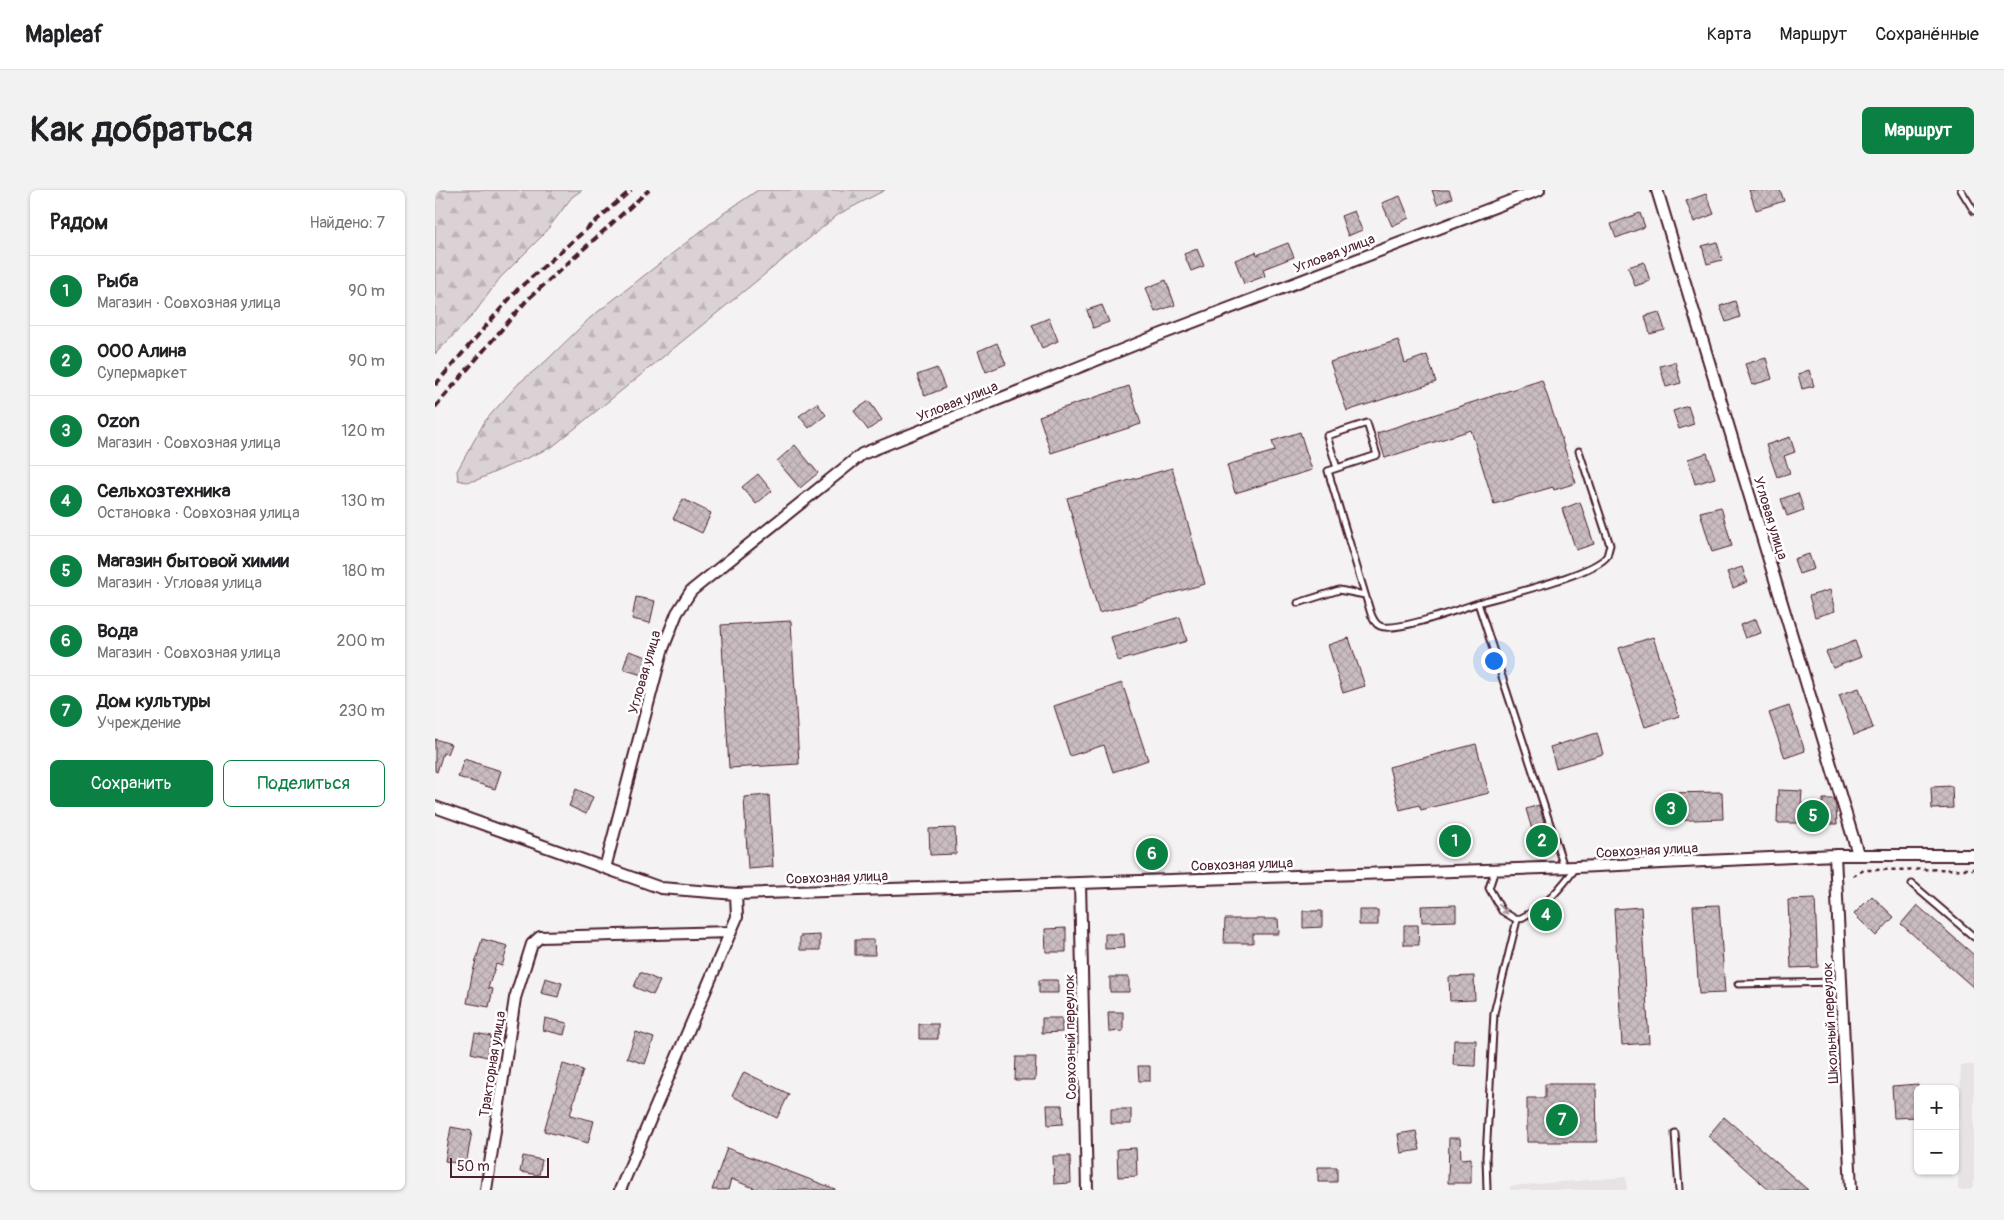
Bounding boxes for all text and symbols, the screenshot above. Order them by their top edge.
text: Mapleaf [25,20,103,49]
text: Карта [1707,23,1751,46]
text: Маршрут [1779,23,1847,46]
text: Сохранённые [1875,23,1979,46]
button: Маршрут [1862,107,1974,154]
text: Как добраться [30,108,253,152]
text: Рядом [50,209,108,236]
text: Найдено: 7 [309,213,385,233]
street label: Угловая улица [1291,230,1377,277]
text: Рыба [97,269,138,293]
text: 1 [63,281,69,301]
text: 90 m [348,281,385,301]
text: Магазин · Совхозная улица [97,293,281,313]
text: ООО Алина [97,339,186,363]
text: 2 [62,351,70,371]
text: 90 m [348,351,385,371]
text: Супермаркет [97,363,187,383]
street label: Угловая улица [914,377,1000,425]
text: Ozon [97,409,140,433]
text: 3 [62,421,70,441]
text: 120 m [341,421,385,441]
text: Магазин · Совхозная улица [97,433,281,453]
street label: Угловая улица [1750,475,1791,562]
text: Сельхозтехника [97,479,231,503]
text: 4 [61,491,71,511]
text: 130 m [341,491,385,511]
text: Остановка · Совхозная улица [97,503,300,523]
text: Магазин бытовой химии [97,549,289,573]
text: 5 [62,561,70,581]
text: 180 m [342,561,385,581]
text: Магазин · Угловая улица [97,573,262,593]
text: Вода [97,619,138,643]
street label: Угловая улица [624,628,664,716]
text: 6 [61,631,71,651]
text: 200 m [337,631,385,651]
text: Магазин · Совхозная улица [97,643,281,663]
your location [1481,648,1507,674]
text: Дом культуры [97,689,211,713]
text: 7 [62,701,70,721]
text: 230 m [339,701,385,721]
text: Учреждение [97,713,181,733]
button: Сохранить [50,760,213,807]
button: Поделиться [223,760,385,807]
pin: 3 [1655,790,1687,828]
pin: 5 [1797,797,1829,835]
pin: 1 [1439,822,1471,860]
pin: 2 [1526,822,1558,860]
pin: 6 [1136,835,1168,873]
street label: Совхозная улица [1596,839,1699,862]
street label: Совхозная улица [1191,854,1293,875]
street label: Совхозная улица [786,867,888,888]
pin: 4 [1530,896,1562,934]
one-way arrow [1497,903,1509,915]
street label: Школьный переулок [1819,962,1842,1084]
street label: Совхозный переулок [1061,974,1080,1100]
street label: Тракторная улица [476,1010,509,1118]
map controls [1914,1085,1959,1175]
button: + [1914,1085,1959,1130]
pin: 7 [1546,1101,1578,1139]
button: − [1914,1130,1959,1175]
scale bar [450,1155,549,1178]
text: 50 m [457,1158,490,1175]

